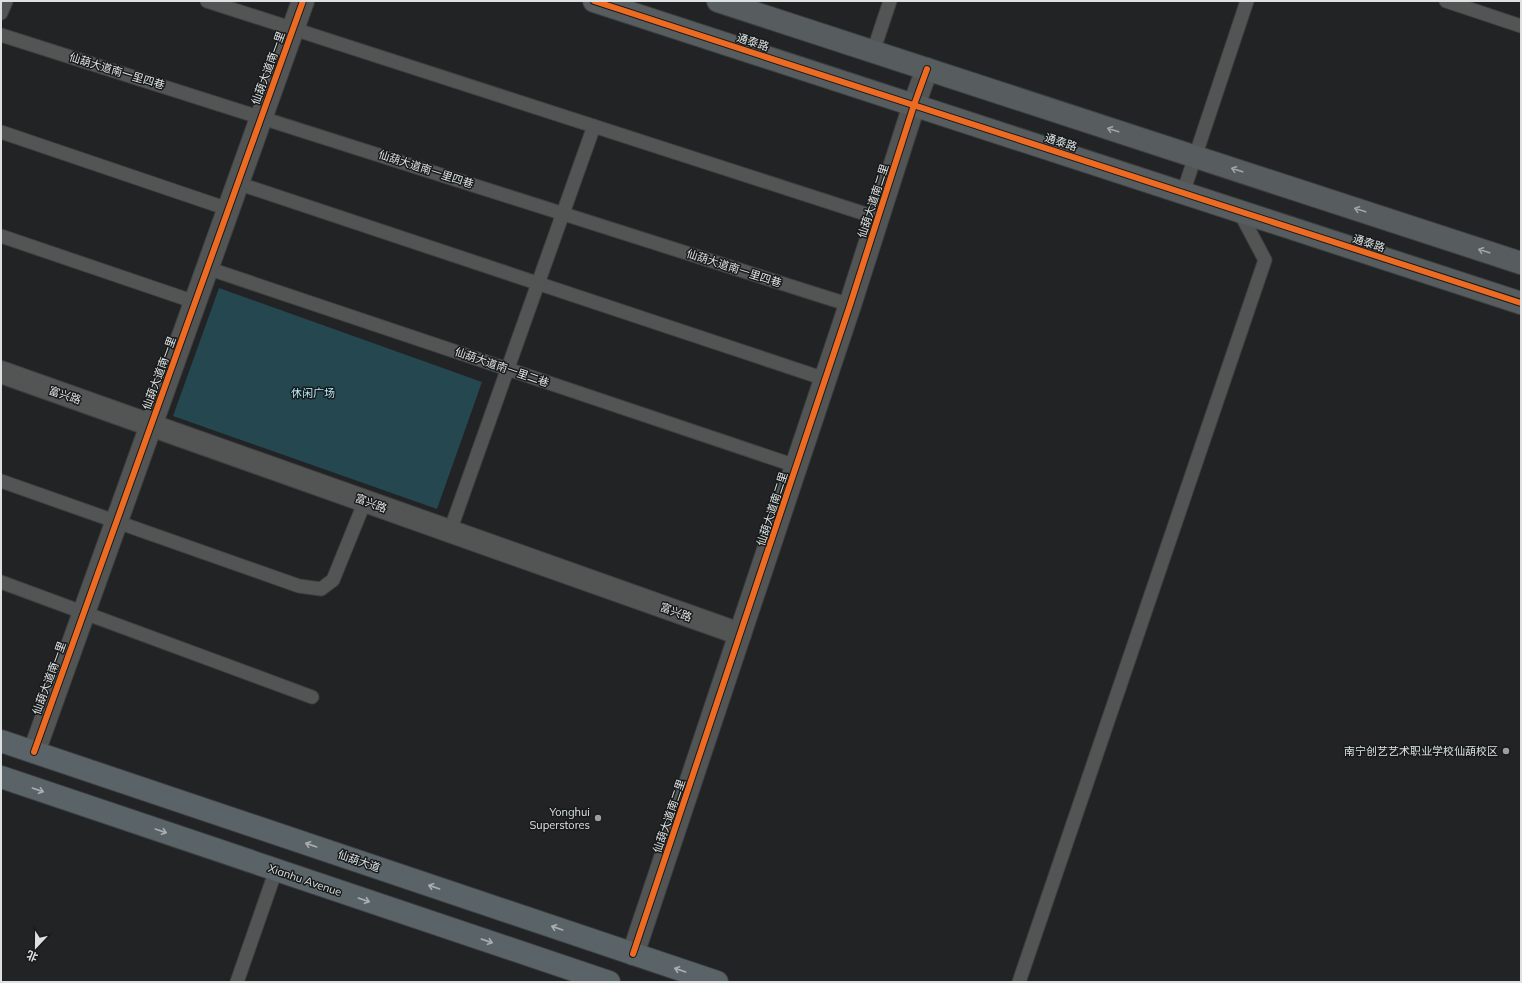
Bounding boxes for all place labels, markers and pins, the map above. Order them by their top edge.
place label: 南宁创艺艺术职业学校仙葫校区 [1344,744,1498,758]
marker: 南宁创艺艺术职业学校仙葫校区 [1501,746,1511,756]
place label: Yonghui Superstores [529,805,590,832]
marker: Yonghui Superstores [593,813,603,823]

